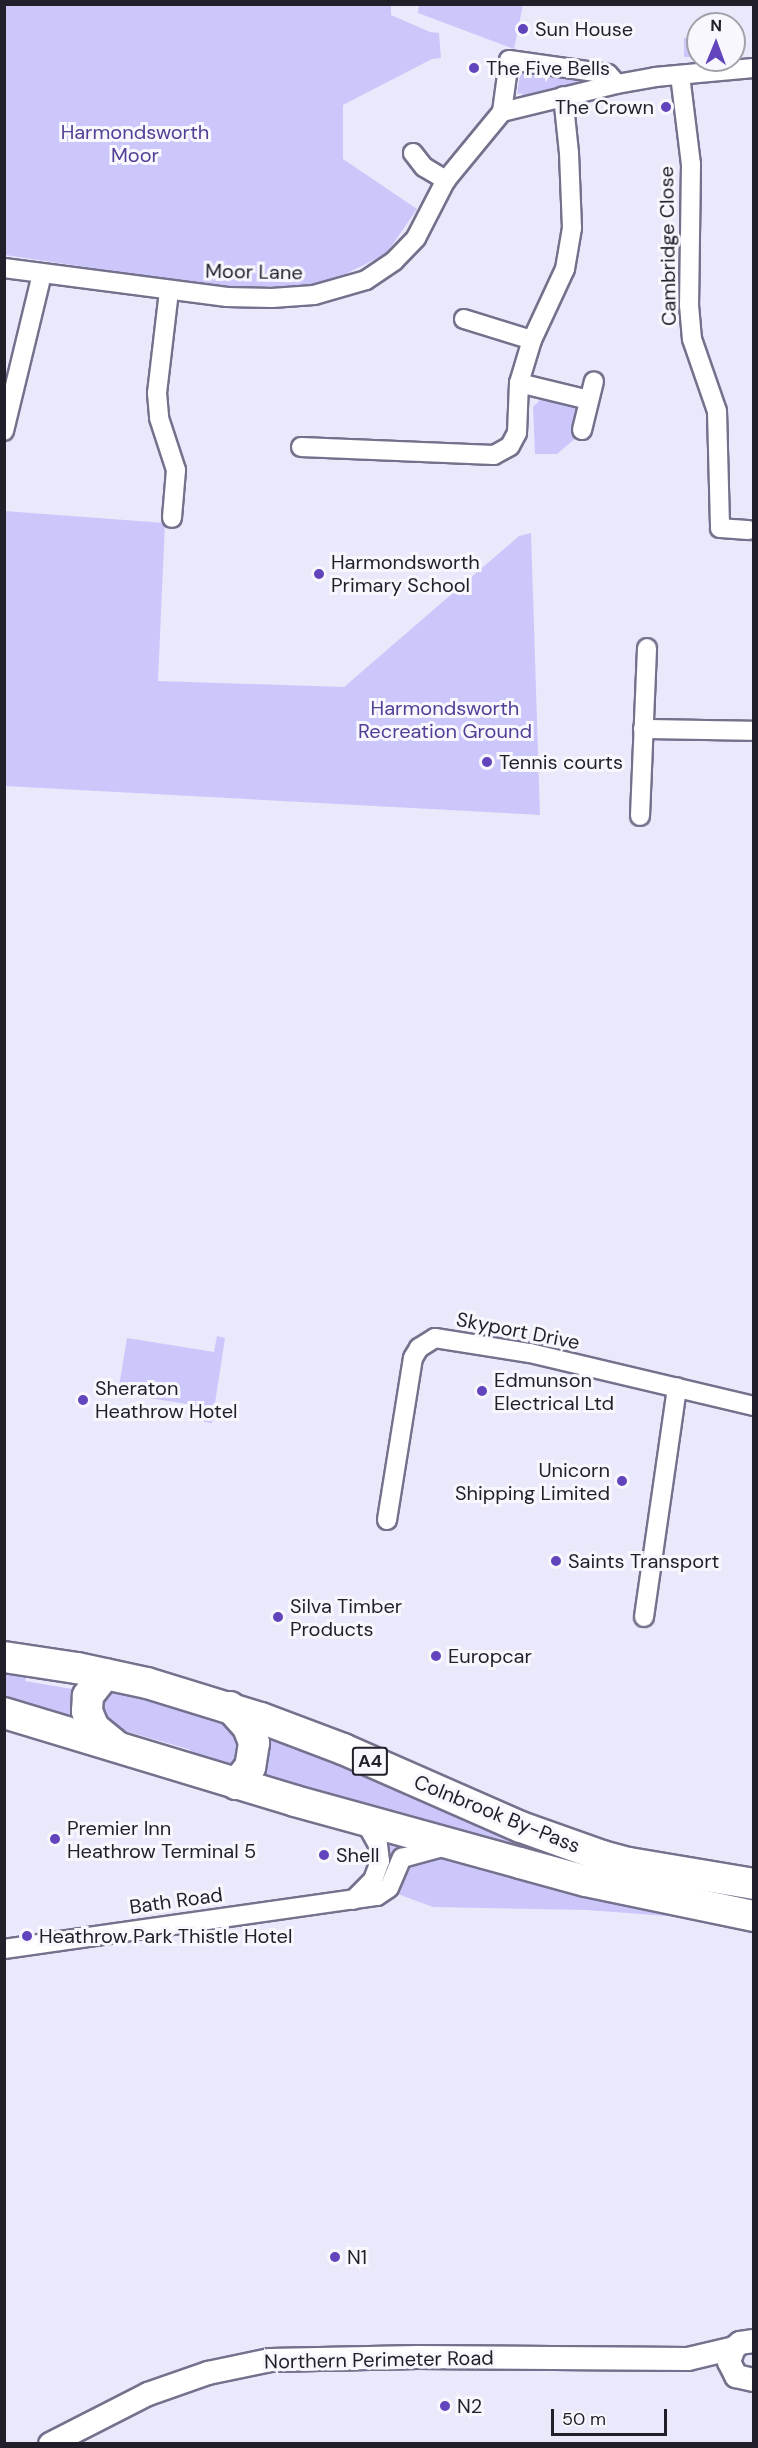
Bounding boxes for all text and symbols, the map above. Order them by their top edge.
north arrow [686,12,746,72]
text: N [710,15,722,36]
place label: Sun House [535,17,633,41]
marker: Sun House [516,22,530,36]
place label: The Five Bells [486,56,610,80]
marker: The Five Bells [467,61,481,75]
place label: The Crown [555,95,654,119]
marker: The Crown [659,100,673,114]
park label: Harmondsworth Moor [61,120,209,167]
street label: Cambridge Close [655,166,681,326]
street label: Moor Lane [205,259,303,285]
place label: Harmondsworth Primary School [331,550,480,597]
marker: Harmondsworth Primary School [312,567,326,581]
park label: Harmondsworth Recreation Ground [358,696,532,743]
place label: Tennis courts [499,750,623,774]
marker: Tennis courts [480,755,494,769]
street label: Skyport Drive [454,1307,582,1355]
place label: Edmunson Electrical Ltd [494,1368,614,1415]
place label: Sheraton Heathrow Hotel [95,1376,237,1423]
marker: Edmunson Electrical Ltd [475,1384,489,1398]
marker: Sheraton Heathrow Hotel [76,1393,90,1407]
place label: Unicorn Shipping Limited [455,1458,610,1505]
marker: Unicorn Shipping Limited [615,1474,629,1488]
place label: Saints Transport [568,1549,719,1573]
marker: Saints Transport [549,1554,563,1568]
place label: Silva Timber Products [290,1594,402,1641]
marker: Silva Timber Products [271,1610,285,1624]
place label: Europcar [448,1644,532,1668]
marker: Europcar [429,1649,443,1663]
road number: A4 [350,1746,389,1776]
street label: Colnbrook By-Pass [410,1770,584,1858]
place label: Premier Inn Heathrow Terminal 5 [67,1816,256,1863]
marker: Premier Inn Heathrow Terminal 5 [48,1832,62,1846]
place label: Shell [336,1843,379,1867]
marker: Shell [317,1848,331,1862]
street label: Bath Road [128,1883,224,1919]
place label: Heathrow Park Thistle Hotel [39,1924,292,1948]
marker: Heathrow Park Thistle Hotel [20,1929,34,1943]
place label: N1 [347,2245,367,2269]
marker: N1 [328,2250,342,2264]
street label: Northern Perimeter Road [264,2346,494,2374]
place label: N2 [457,2394,482,2418]
scale bar [554,2397,670,2435]
marker: N2 [438,2399,452,2413]
text: 50 m [562,2407,606,2431]

